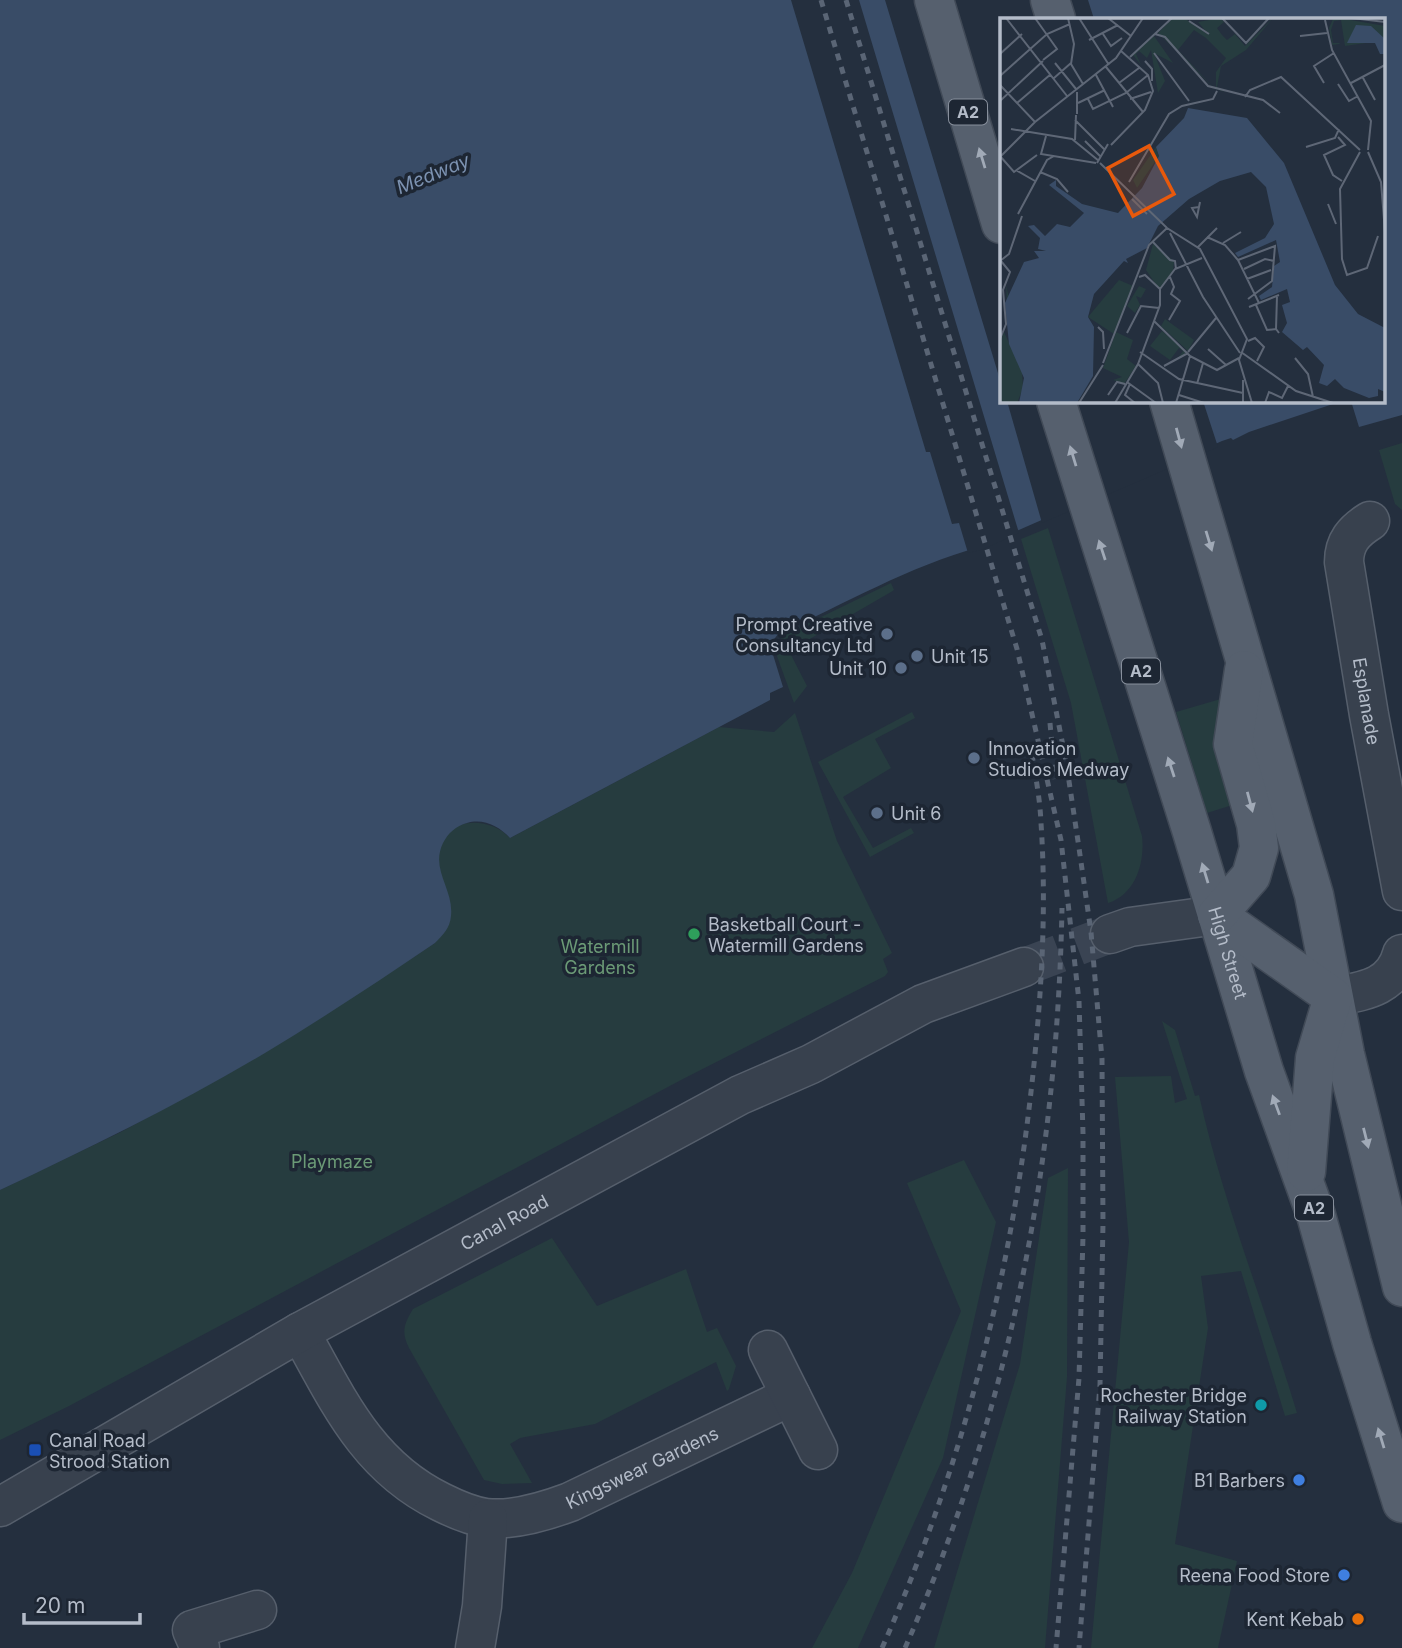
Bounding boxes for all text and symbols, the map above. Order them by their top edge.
inset map [1000,18,1384,402]
road number: A2 [949,100,987,124]
water label: Medway [393,148,474,199]
one-way arrow [976,148,986,169]
one-way arrow [1174,427,1185,449]
one-way arrow [1067,445,1077,466]
one-way arrow [1204,531,1214,552]
one-way arrow [1097,539,1107,560]
place label: Prompt Creative Consultancy Ltd [735,614,873,656]
marker: Prompt Creative Consultancy Ltd [879,626,895,642]
place label: Unit 15 [931,646,989,667]
marker: Unit 15 [909,648,925,664]
street label: Esplanade [1349,656,1385,746]
place label: Unit 10 [829,658,887,679]
road number: A2 [1122,658,1160,684]
marker: Unit 10 [893,660,909,676]
place label: Innovation Studios Medway [988,738,1129,780]
marker: Innovation Studios Medway [966,750,982,766]
one-way arrow [1166,756,1176,777]
one-way arrow [1245,791,1256,813]
place label: Unit 6 [891,803,942,824]
marker: Unit 6 [869,805,885,821]
one-way arrow [1199,863,1209,884]
street label: High Street [1205,904,1252,1001]
place label: Basketball Court - Watermill Gardens [708,914,864,956]
marker: Basketball Court - Watermill Gardens [686,926,702,942]
park label: Watermill Gardens [560,936,640,978]
one-way arrow [1271,1094,1282,1115]
one-way arrow [1361,1127,1372,1149]
park label: Playmaze [291,1151,373,1172]
street label: Canal Road [456,1190,552,1254]
road number: A2 [1295,1196,1333,1220]
place label: Rochester Bridge Railway Station [1100,1385,1247,1427]
marker: Rochester Bridge Railway Station [1253,1397,1269,1413]
street label: Kingswear Gardens [562,1422,722,1513]
one-way arrow [1376,1428,1386,1449]
place label: Canal Road Strood Station [49,1430,170,1472]
marker: Canal Road Strood Station [27,1442,43,1458]
place label: B1 Barbers [1194,1470,1285,1491]
marker: B1 Barbers [1291,1472,1307,1488]
place label: Reena Food Store [1179,1565,1330,1586]
marker: Reena Food Store [1336,1567,1352,1583]
scale bar [24,1582,140,1626]
text: 20 m [35,1593,85,1618]
place label: Kent Kebab [1246,1609,1344,1630]
marker: Kent Kebab [1350,1611,1366,1627]

